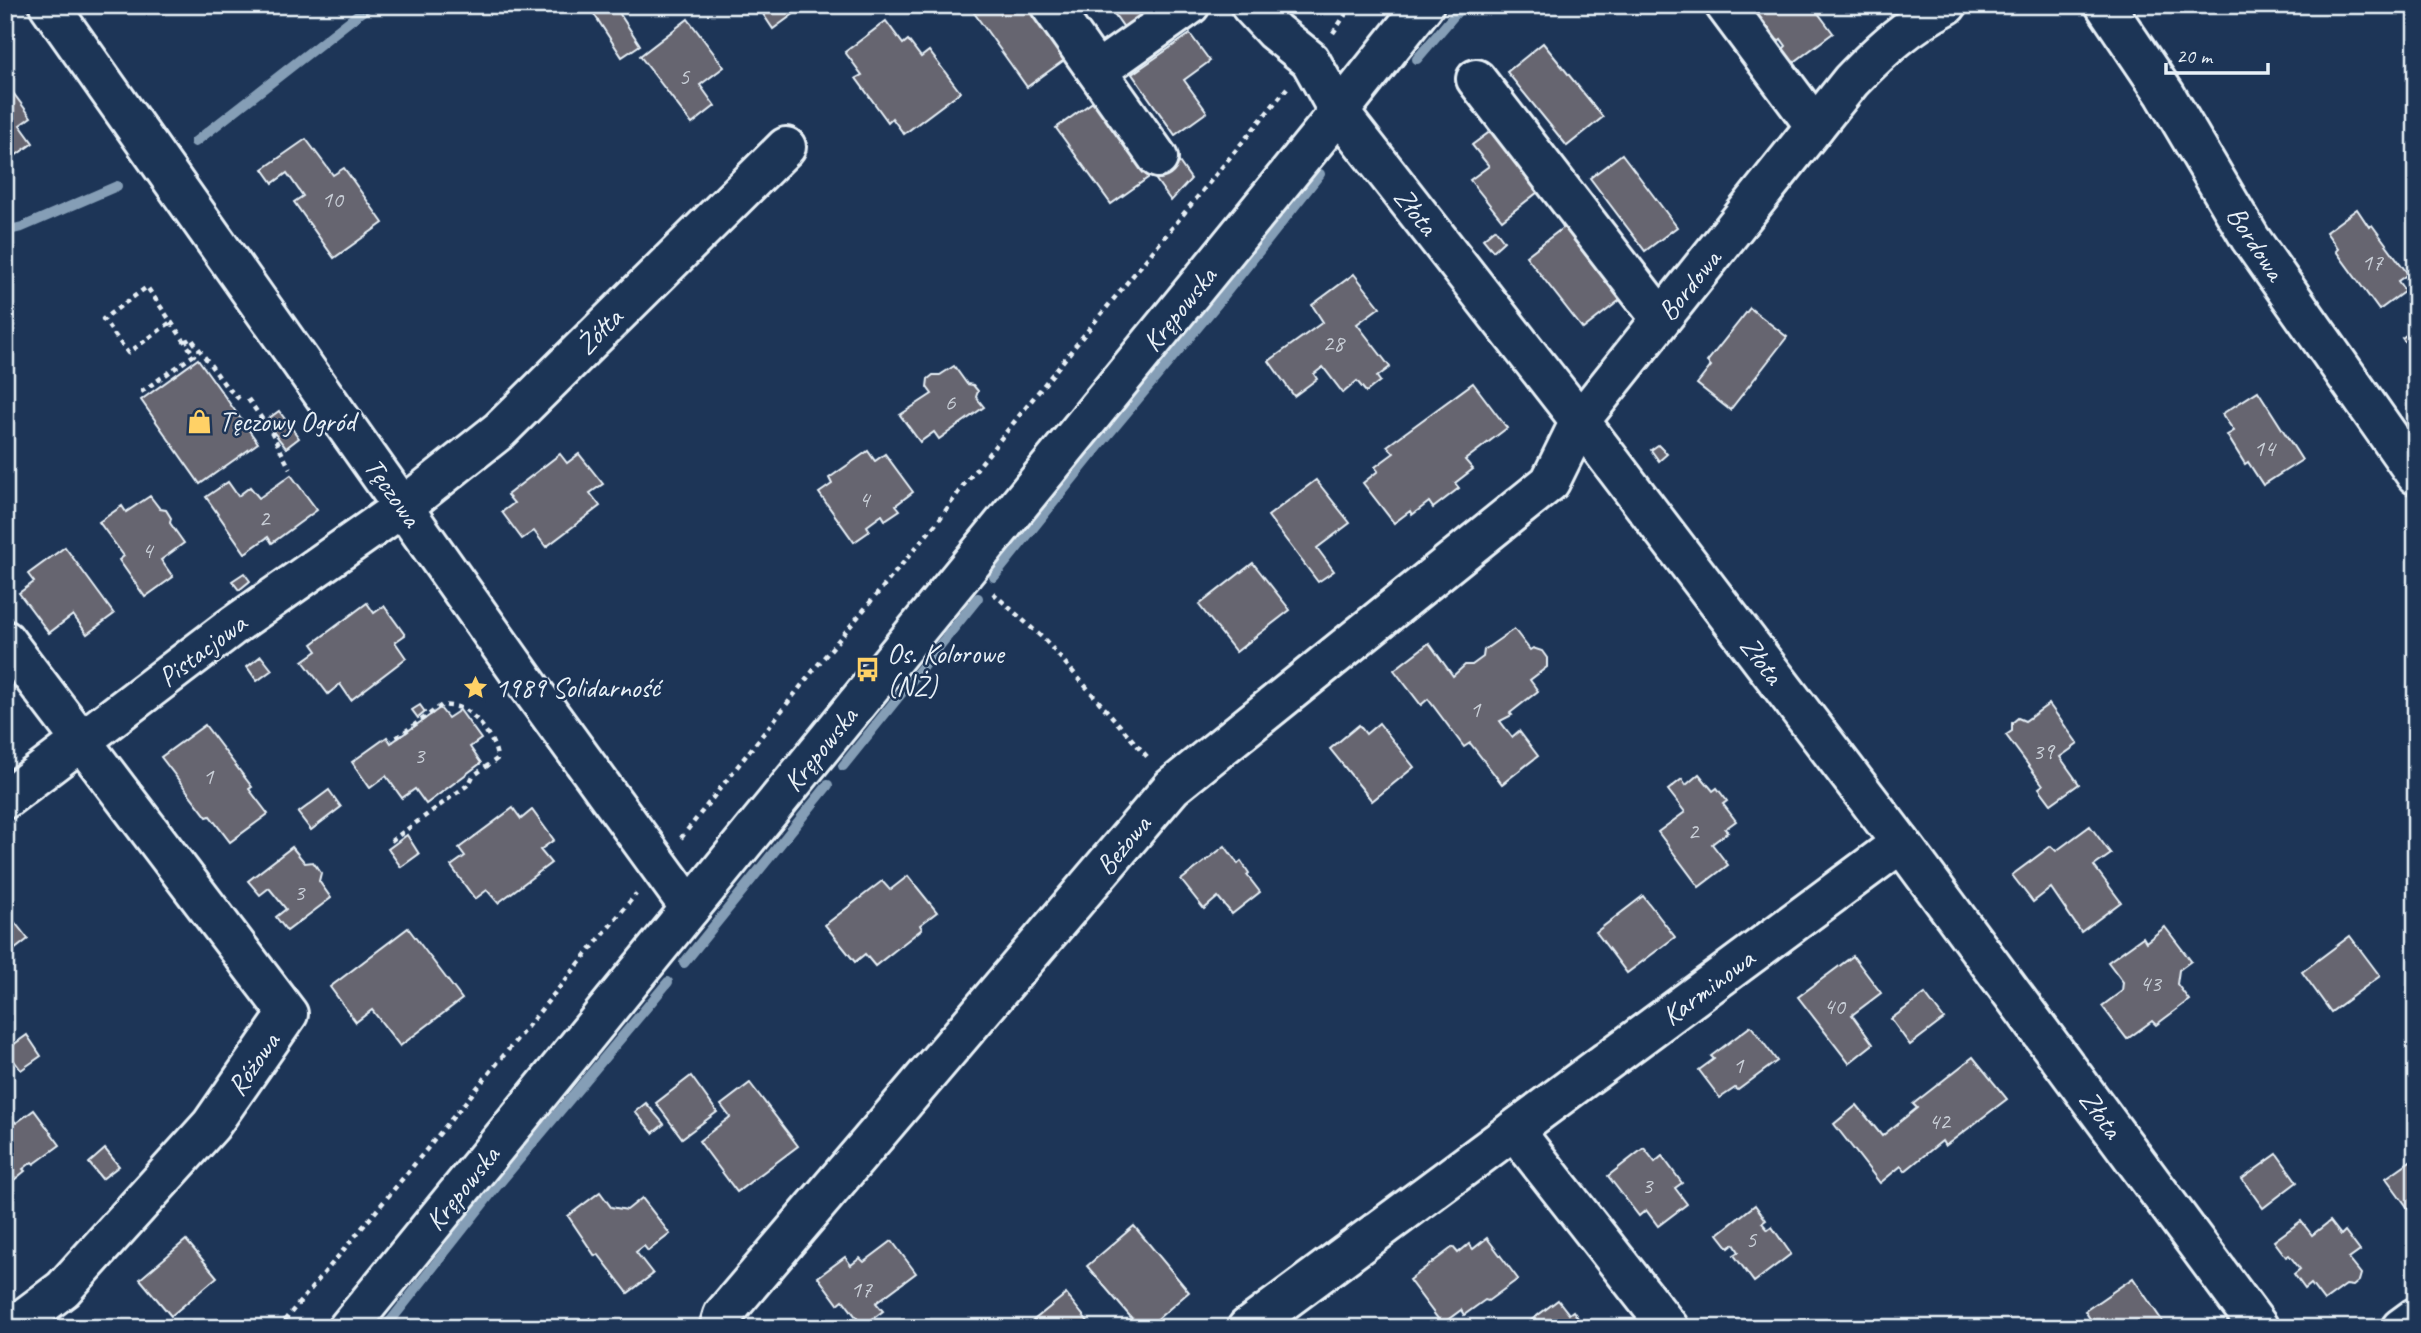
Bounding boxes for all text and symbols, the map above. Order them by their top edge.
scale bar [2166,32,2267,76]
text: 20 m [2176,43,2214,69]
house number: 5 [679,61,691,91]
street label: Złota [1386,180,1447,243]
house number: 10 [321,184,345,214]
street label: Bordowa [2219,199,2294,289]
street label: Bordowa [1650,240,1730,328]
house number: 17 [2361,247,2384,277]
street label: Krępowska [1134,258,1225,359]
street label: Żółta [568,299,631,362]
house number: 28 [1322,328,1346,358]
house number: 6 [945,387,957,417]
place label: Tęczowy Ogród [219,404,359,439]
shop icon: Tęczowy Ogród [185,407,213,435]
house number: 14 [2253,433,2277,463]
street label: Tęczowa [357,451,430,535]
house number: 4 [859,484,872,514]
house number: 2 [259,503,272,533]
house number: 4 [142,535,155,565]
street label: Pistacjowa [151,604,254,694]
street label: Złota [1733,629,1792,692]
place label: Os. Kolorowe (NŻ) [887,636,1006,703]
bus stop icon: Os. Kolorowe (NŻ) [853,655,881,683]
place label: 1989 Solidarność [495,670,664,705]
place icon: 1989 Solidarność [461,673,489,701]
house number: 1 [1470,694,1482,724]
street label: Krępowska [775,698,866,799]
house number: 39 [2032,736,2056,766]
house number: 3 [414,740,427,770]
house number: 1 [203,761,215,791]
street label: Beżowa [1088,806,1159,882]
house number: 2 [1688,816,1701,846]
house number: 3 [294,877,307,907]
street label: Karminowa [1655,940,1763,1033]
house number: 43 [2139,968,2163,998]
house number: 40 [1823,991,1847,1021]
street label: Różowa [219,1024,288,1102]
house number: 1 [1733,1050,1745,1080]
street label: Złota [2072,1083,2131,1146]
house number: 42 [1928,1106,1952,1136]
street label: Krępowska [417,1137,508,1238]
house number: 3 [1642,1170,1655,1200]
house number: 5 [1746,1224,1758,1254]
house number: 17 [850,1274,873,1304]

